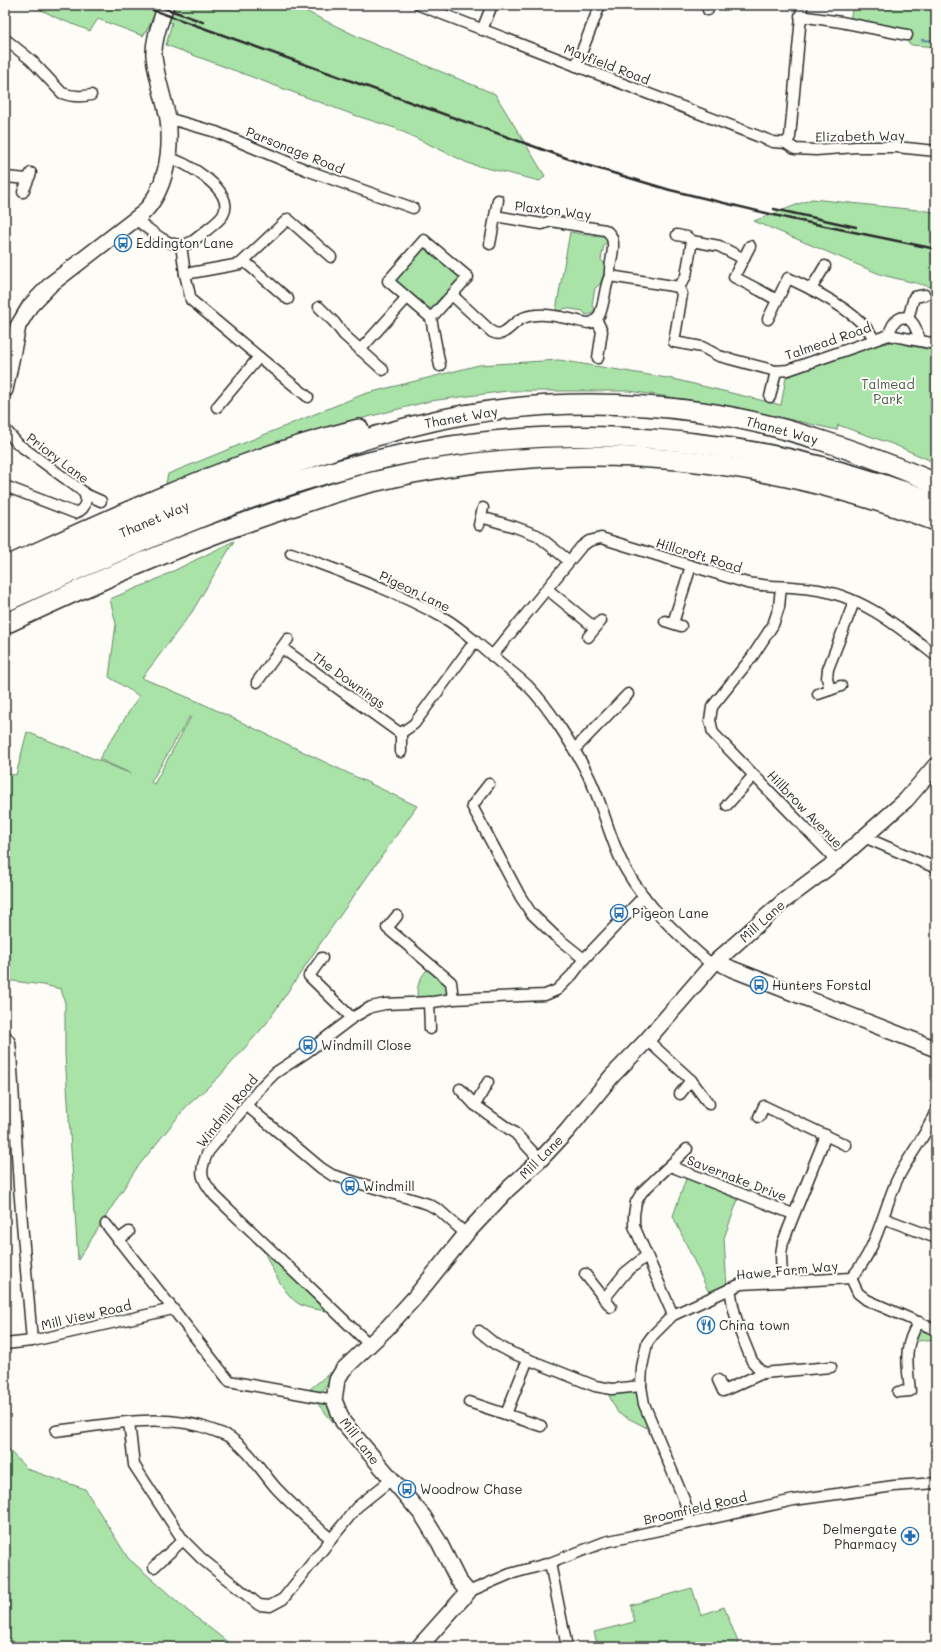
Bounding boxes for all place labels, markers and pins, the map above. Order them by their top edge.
bus stop icon: Eddington Lane [113,233,133,253]
place label: Eddington Lane [136,234,234,251]
bus stop icon: Pigeon Lane [609,903,629,923]
place label: Pigeon Lane [632,904,709,921]
bus stop icon: Hunters Forstal [749,975,769,995]
place label: Hunters Forstal [772,976,871,993]
bus stop icon: Windmill Close [298,1035,318,1055]
place label: Windmill Close [321,1036,411,1053]
bus stop icon: Windmill [340,1176,360,1196]
place label: Windmill [363,1177,415,1194]
restaurant icon: China town [696,1315,716,1335]
place label: China town [719,1316,790,1333]
bus stop icon: Woodrow Chase [397,1479,417,1499]
place label: Woodrow Chase [420,1480,523,1497]
place label: Delmergate Pharmacy [822,1520,897,1552]
pharmacy icon: Delmergate Pharmacy [900,1526,920,1546]

